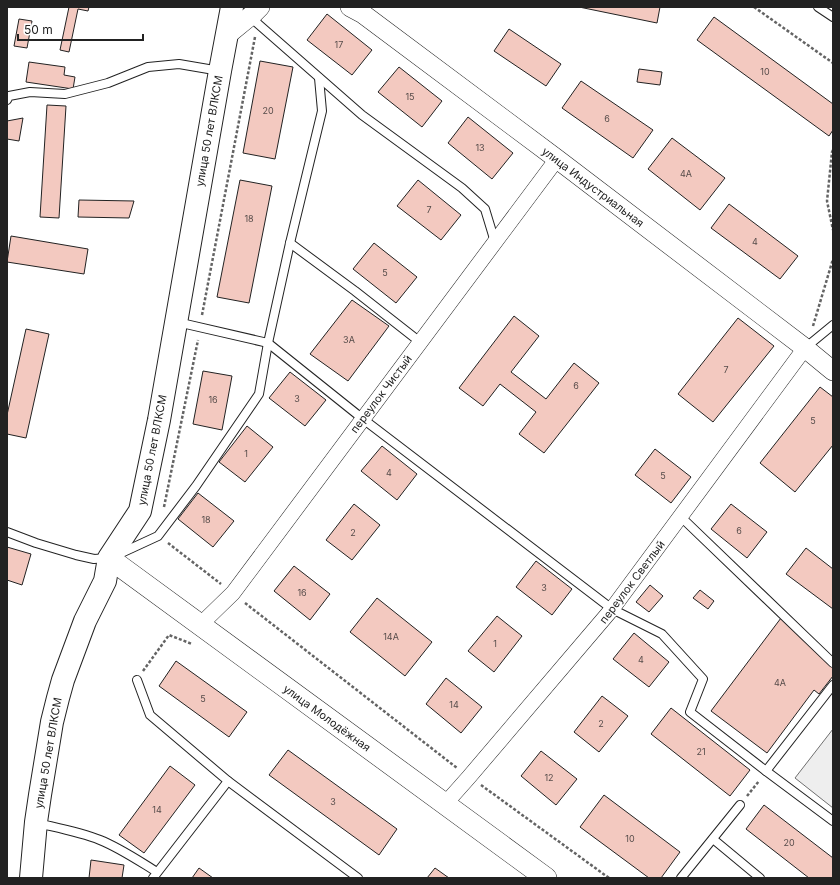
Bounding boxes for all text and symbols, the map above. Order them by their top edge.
scale bar [18,16,143,42]
text: 50 m [24,22,53,37]
house number: 17 [335,39,343,50]
house number: 10 [760,66,770,77]
street label: улица 50 лет ВЛКСМ [192,74,226,188]
house number: 15 [405,91,415,102]
house number: 20 [262,105,274,116]
house number: 6 [604,113,610,124]
house number: 13 [475,142,485,153]
street label: улица Индустриальная [539,144,647,230]
house number: 4А [680,168,692,179]
house number: 7 [426,204,432,215]
house number: 18 [244,213,254,224]
house number: 4 [752,236,758,247]
house number: 5 [382,267,388,278]
house number: 3А [343,334,355,345]
street label: переулок Чистый [347,352,415,436]
house number: 7 [723,364,729,375]
house number: 6 [573,380,579,391]
street label: улица 50 лет ВЛКСМ [134,393,170,507]
house number: 3 [294,393,300,404]
house number: 16 [208,394,218,405]
house number: 5 [810,415,816,426]
house number: 1 [244,448,248,459]
house number: 4 [386,467,392,478]
house number: 5 [660,470,666,481]
house number: 18 [201,514,211,525]
house number: 6 [736,525,742,536]
house number: 2 [350,527,356,538]
street label: переулок Светлый [596,538,668,626]
house number: 3 [541,582,547,593]
house number: 16 [297,587,307,598]
house number: 14А [383,631,399,642]
house number: 1 [493,638,497,649]
house number: 4 [638,654,644,665]
house number: 4А [774,677,786,688]
street label: улица Молодёжная [281,682,373,754]
house number: 5 [200,693,206,704]
street label: улица 50 лет ВЛКСМ [31,696,65,810]
house number: 14 [449,699,459,710]
house number: 2 [598,718,604,729]
house number: 21 [696,746,706,757]
house number: 12 [544,772,554,783]
house number: 3 [330,796,336,807]
house number: 14 [152,804,162,815]
house number: 10 [625,833,635,844]
house number: 20 [783,837,795,848]

